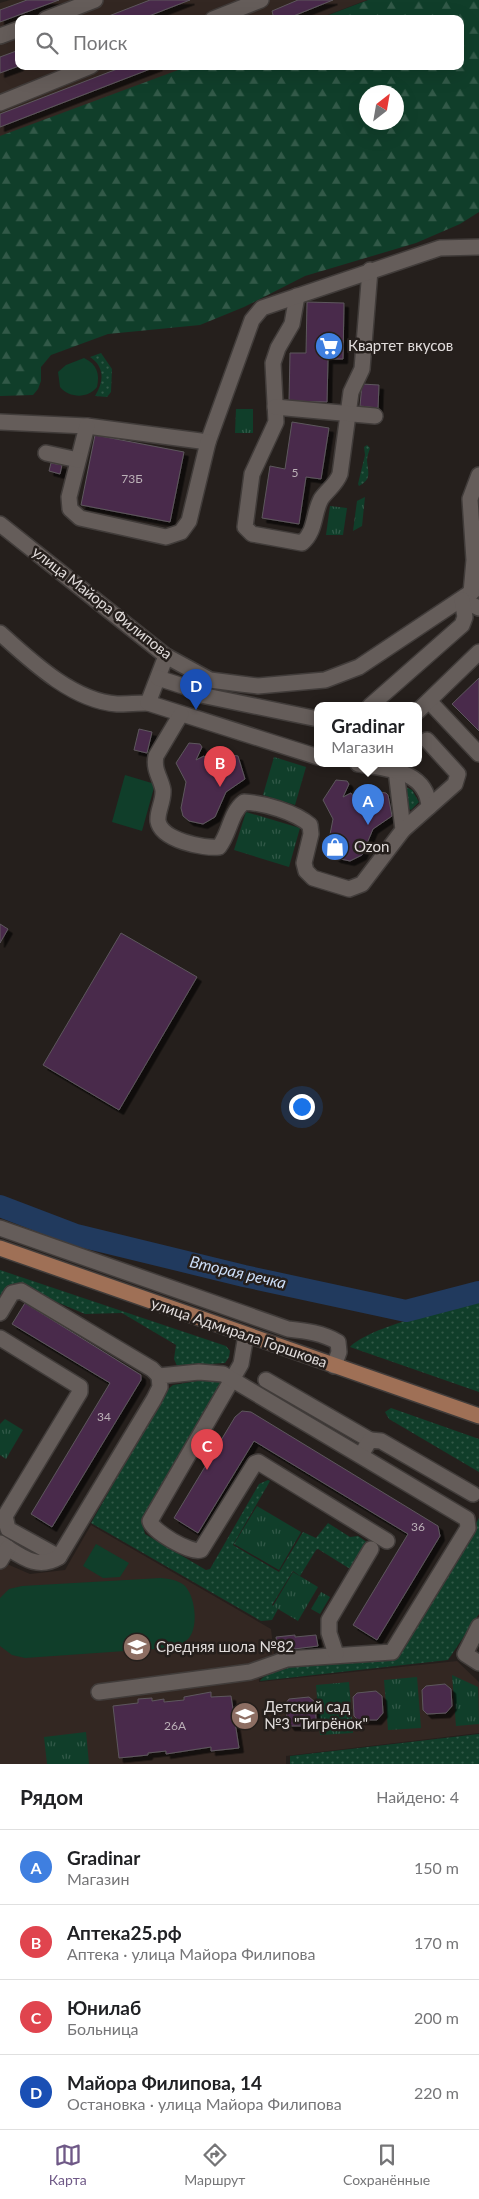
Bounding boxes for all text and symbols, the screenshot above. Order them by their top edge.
search box [15,15,464,70]
icon: search [33,29,61,57]
text: Поиск [73,31,127,54]
north arrow [359,85,404,130]
supermarket icon: Квартет вкусов [314,331,344,361]
place label: Квартет вкусов [348,336,453,354]
house number: 5 [292,465,299,480]
house number: 73Б [121,471,143,486]
street label: улица Майора Филипова [29,542,176,662]
pin: D [180,669,212,710]
popup [314,702,422,767]
text: Gradinar [331,714,405,737]
text: Магазин [331,737,394,756]
pin: B [204,746,236,787]
pin: A [352,784,384,825]
shop icon: Ozon [320,832,350,862]
place label: Ozon [354,837,389,855]
your location [289,1094,315,1120]
water label: Вторая речка [188,1251,288,1292]
street label: улица Адмирала Горшкова [149,1293,330,1371]
house number: 34 [97,1409,111,1424]
pin: C [191,1429,223,1470]
house number: 36 [411,1519,425,1534]
school or university icon: Средняя шола №82 [122,1632,152,1662]
place label: Средняя шола №82 [156,1637,294,1655]
place label: Детский сад №3 "Тигрёнок" [264,1697,368,1732]
school or university icon: Детский сад №3 "Тигрёнок" [230,1701,260,1731]
house number: 26А [164,1718,187,1733]
text: Рядом [20,1784,83,1809]
text: Найдено: 4 [376,1787,459,1806]
text: Gradinar [67,1846,140,1869]
text: A [30,1858,42,1877]
text: 150 m [414,1858,459,1877]
text: Магазин [67,1869,129,1888]
text: Аптека25.рф [67,1921,182,1944]
text: B [31,1933,41,1952]
text: 170 m [414,1933,459,1952]
text: Аптека · улица Майора Филипова [67,1944,315,1963]
text: Юнилаб [67,1996,141,2019]
text: C [31,2008,41,2027]
text: 200 m [414,2008,459,2027]
text: Больница [67,2019,139,2038]
text: Майора Филипова, 14 [67,2071,262,2094]
text: D [30,2083,42,2102]
text: 220 m [414,2083,459,2102]
text: Остановка · улица Майора Филипова [67,2094,342,2113]
tab: Карта [49,2141,87,2188]
tab: Маршрут [184,2141,245,2188]
tab: Сохранённые [343,2141,430,2188]

